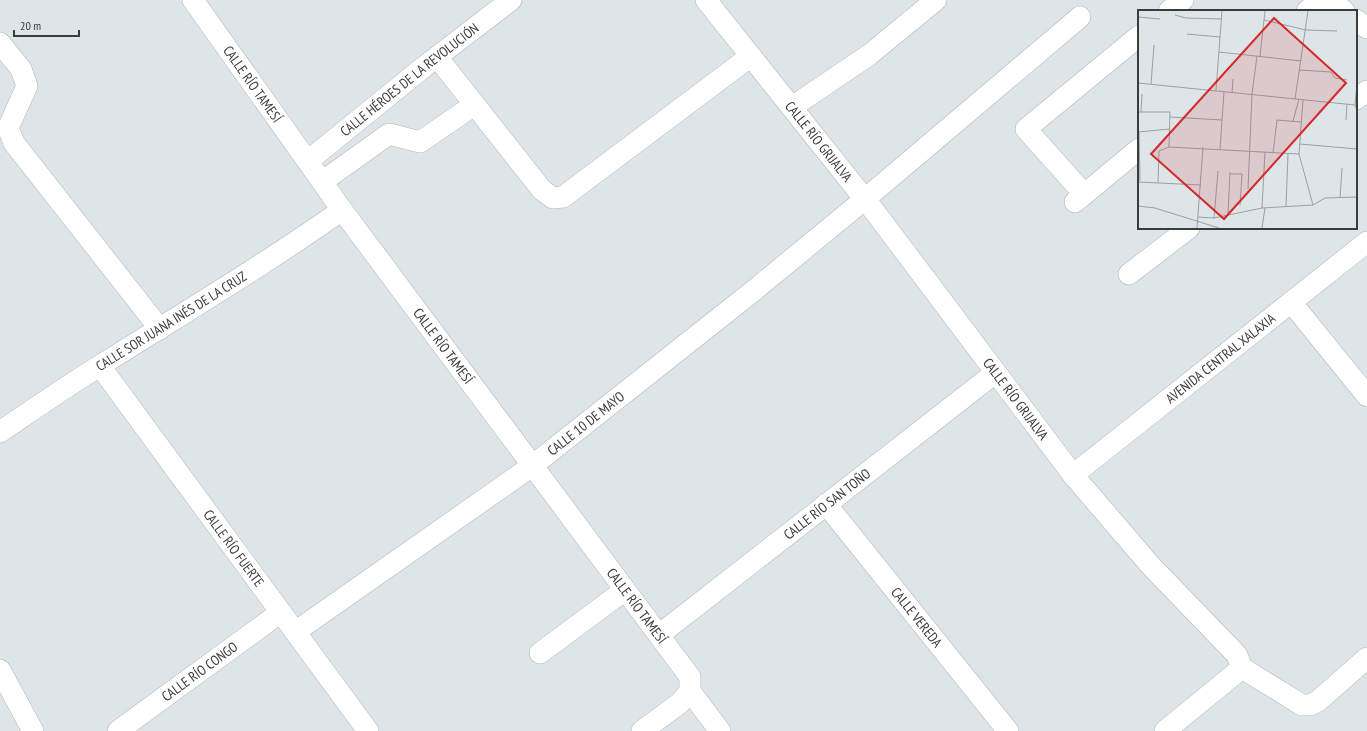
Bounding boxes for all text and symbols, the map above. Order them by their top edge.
inset map [1138,10,1357,229]
scale bar [14,12,79,38]
text: 20 m [20,18,41,33]
street label: CALLE HÉROES DE LA REVOLUCIÓN [337,19,482,140]
street label: CALLE RÍO TAMESÍ [219,42,286,126]
street label: CALLE RÍO GRIJALVA [781,98,857,186]
street label: CALLE SOR JUANA INÉS DE LA CRUZ [92,267,250,375]
street label: CALLE RÍO TAMESÍ [409,304,478,388]
street label: AVENIDA CENTRAL XALAXIA [1162,309,1279,407]
street label: CALLE RÍO GRIJALVA [979,354,1053,444]
street label: CALLE 10 DE MAYO [544,387,628,459]
street label: CALLE RÍO SAN TOÑO [780,464,874,544]
street label: CALLE RÍO FUERTE [199,506,268,590]
street label: CALLE RÍO TAMESÍ [603,564,671,648]
street label: CALLE VEREDA [887,583,946,651]
street label: CALLE RÍO CONGO [158,637,241,705]

